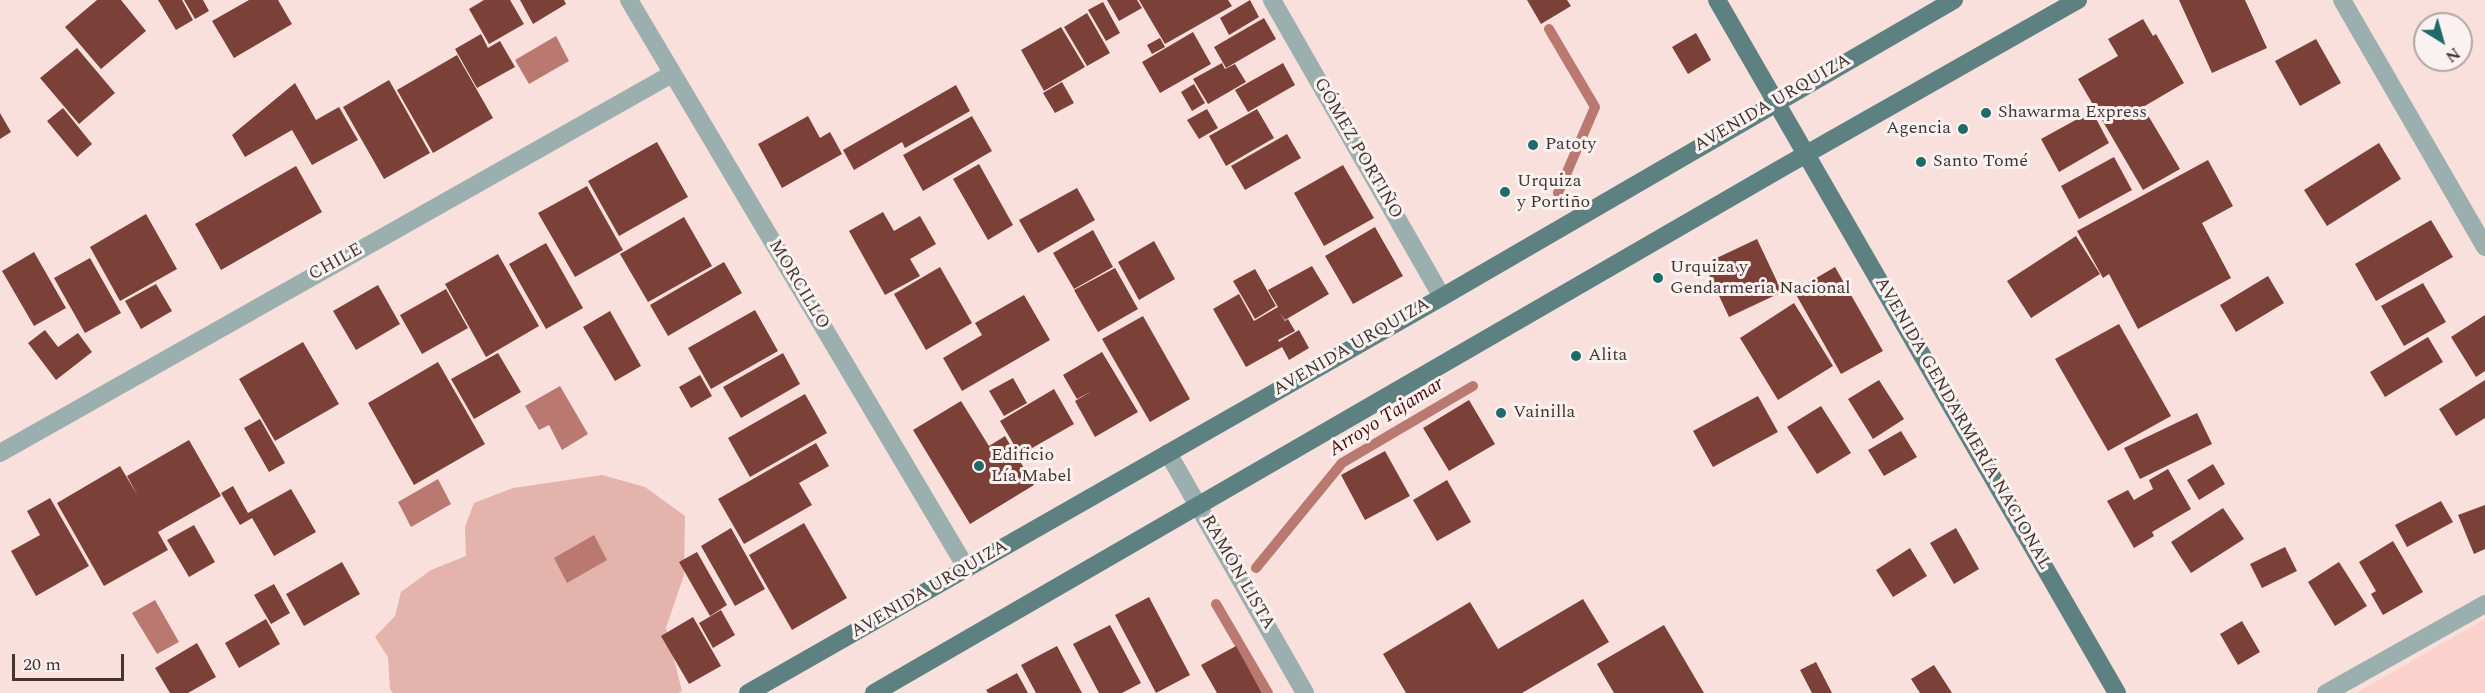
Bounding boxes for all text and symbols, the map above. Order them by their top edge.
north arrow [2413,12,2473,72]
text: N [2440,41,2465,68]
street label: AVENIDA URQUIZA [1691,50,1855,158]
street label: GÓMEZ PORTIÑO [1308,75,1406,223]
place label: Shawarma Express [1998,102,2147,124]
marker: Shawarma Express [1979,106,1993,120]
place label: Agencia [1886,118,1951,140]
marker: Agencia [1956,122,1970,136]
place label: Patoty [1545,134,1596,156]
marker: Patoty [1526,138,1540,152]
place label: Santo Tomé [1933,151,2028,173]
marker: Santo Tomé [1914,155,1928,169]
place label: Urquiza y Portiño [1517,171,1590,213]
marker: Urquiza y Portiño [1498,185,1512,199]
street label: MORCILLO [763,236,833,334]
street label: CHILE [306,240,366,286]
place label: Urquiza y Gendarmeria Nacional [1670,257,1851,300]
marker: Urquiza y Gendarmeria Nacional [1651,271,1665,285]
street label: AVENIDA GENDARMERÍA NACIONAL [1869,274,2055,574]
street label: AVENIDA URQUIZA [1270,294,1434,402]
place label: Alita [1588,345,1627,367]
marker: Alita [1569,349,1583,363]
water label: Arroyo Tajamar [1325,373,1449,463]
place label: Vainilla [1513,402,1575,424]
marker: Vainilla [1494,406,1508,420]
place label: Edificio Lía Mabel [991,445,1071,488]
marker: Edificio Lía Mabel [972,459,986,473]
street label: RAMÓN LISTA [1195,512,1279,634]
street label: AVENIDA URQUIZA [848,536,1012,644]
scale bar [15,642,128,680]
text: 20 m [23,651,61,678]

